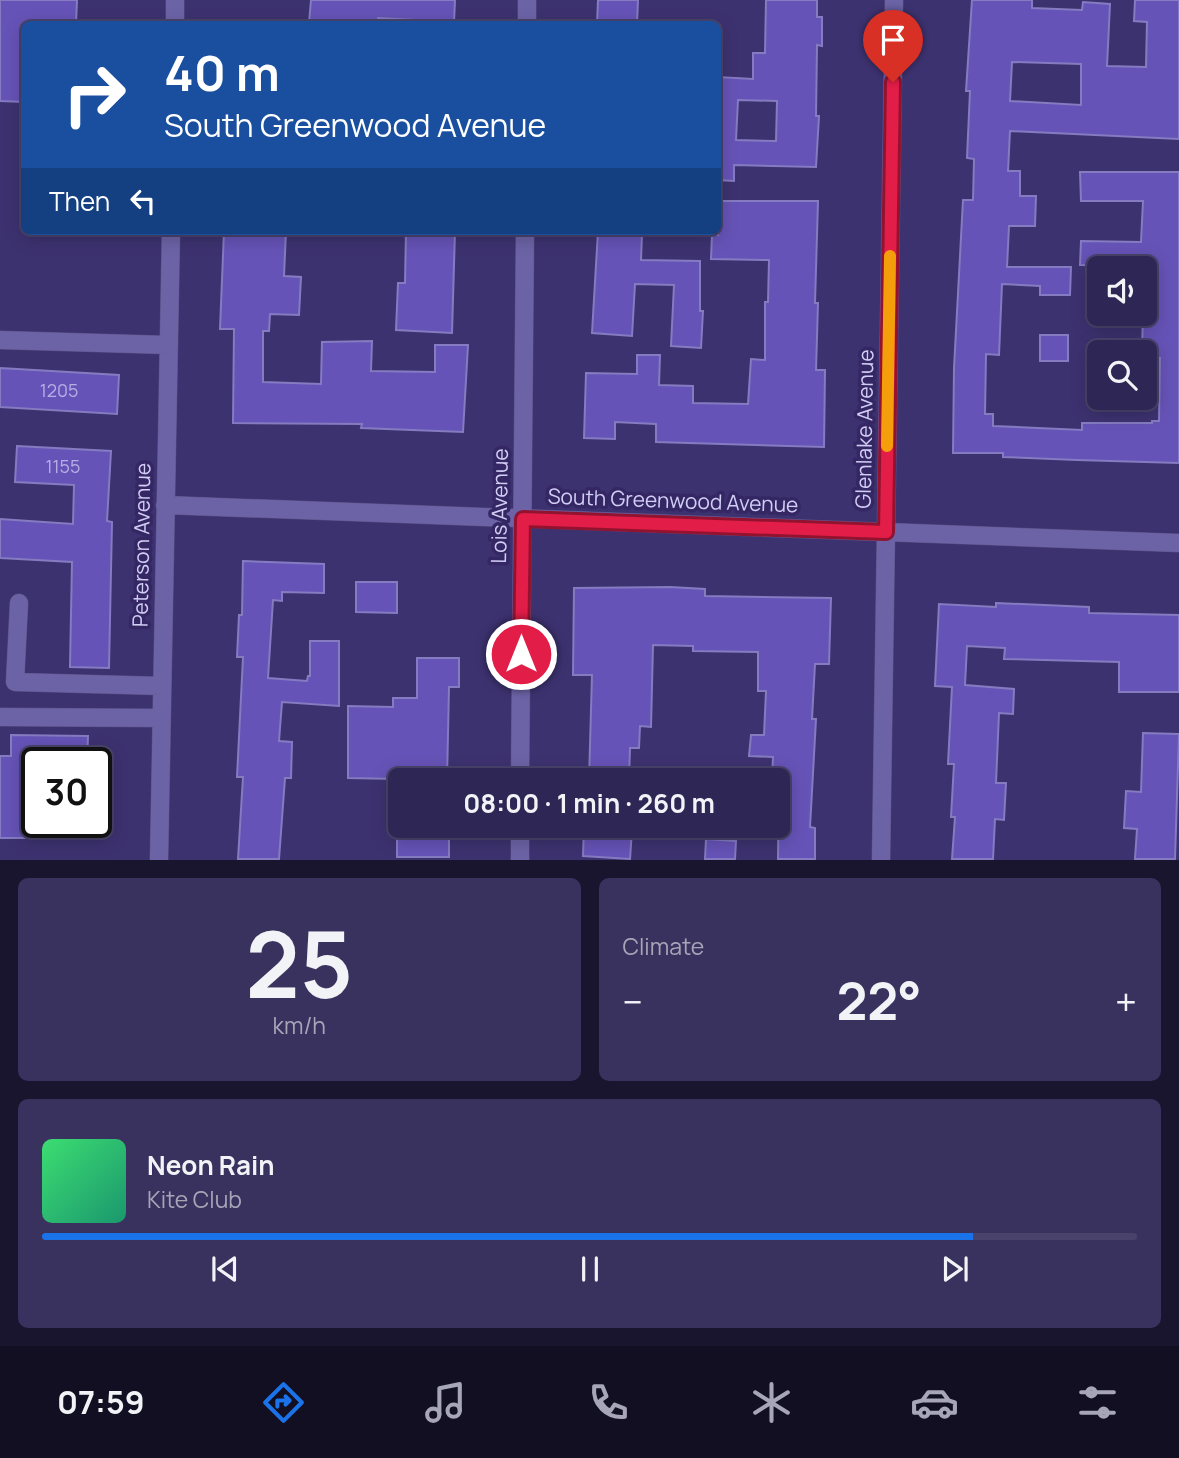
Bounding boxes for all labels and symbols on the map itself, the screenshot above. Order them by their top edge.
pin [863,10,923,82]
street label: Glenlake Avenue [849,349,879,509]
house number: 1205 [40,378,78,402]
street label: Lois Avenue [484,448,514,564]
house number: 1155 [46,454,80,478]
street label: Peterson Avenue [126,463,156,627]
street label: South Greenwood Avenue [547,482,799,518]
position arrow [484,617,558,691]
speed limit sign: 30 [21,747,112,838]

